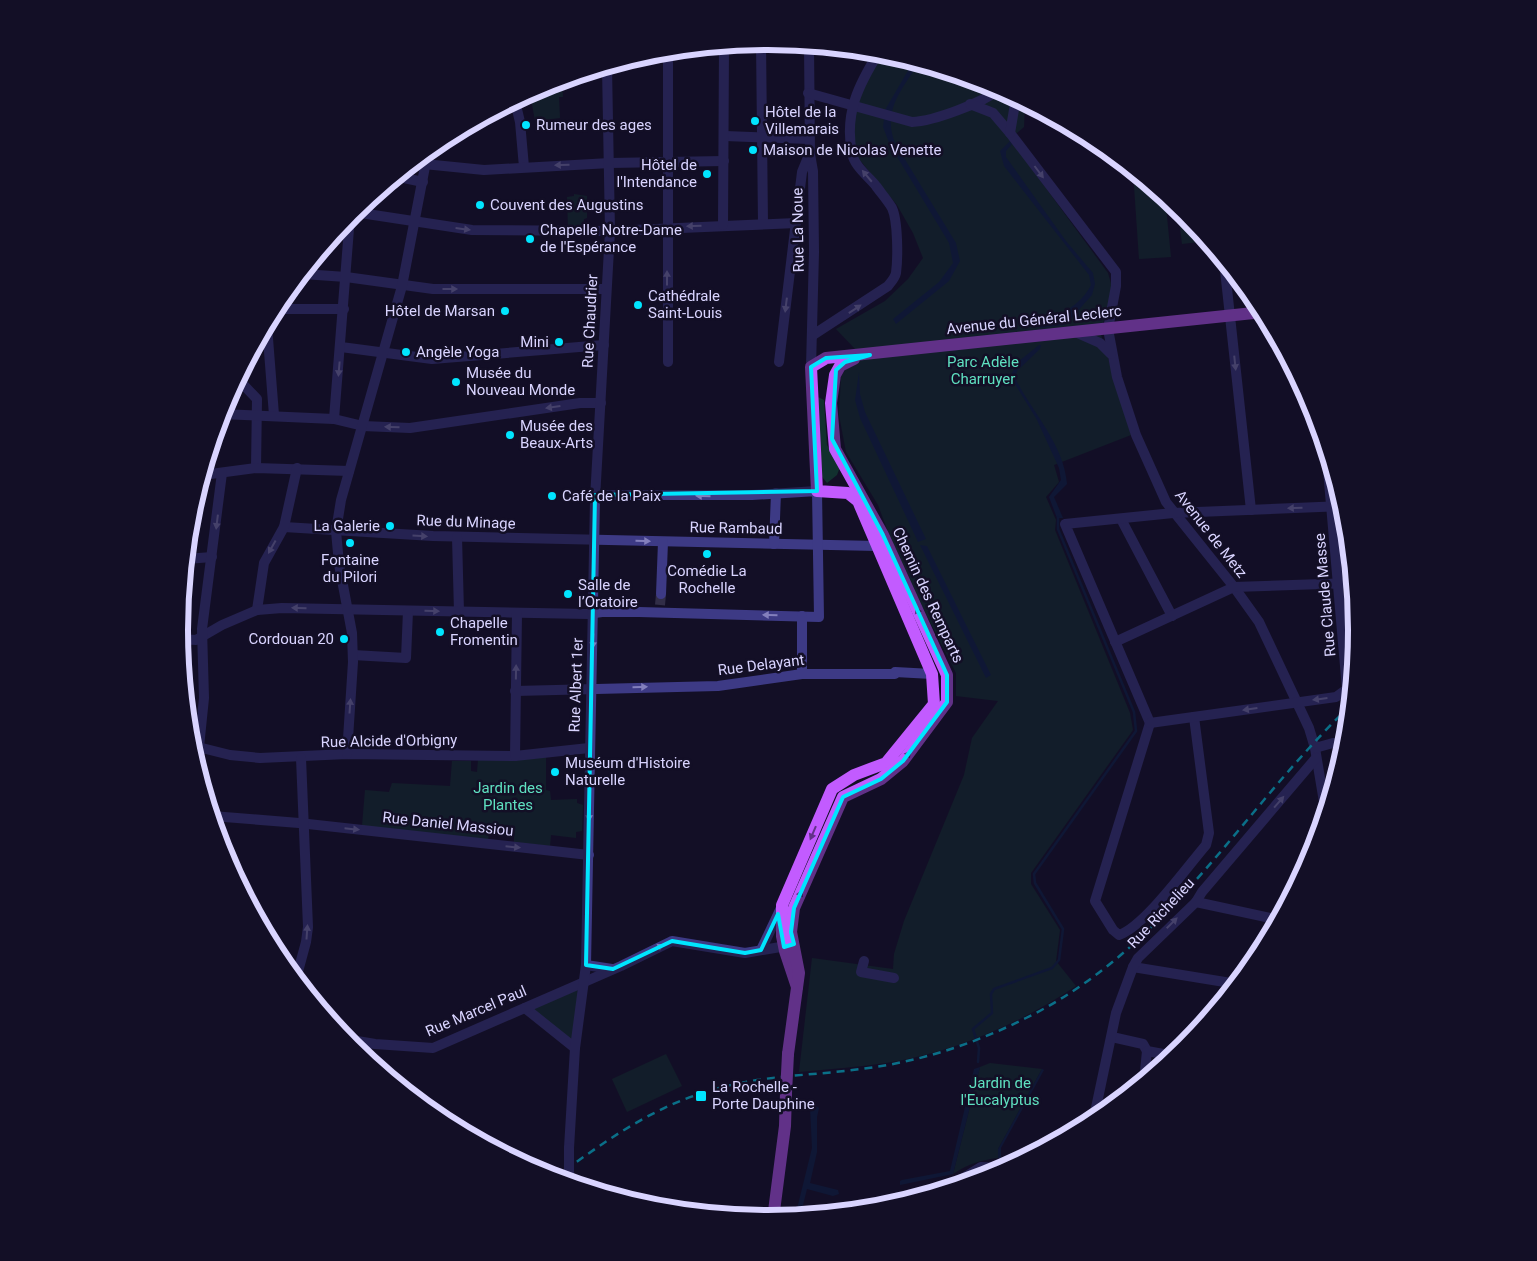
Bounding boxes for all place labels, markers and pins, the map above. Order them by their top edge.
place label: Hôtel de la Villemarais [765,103,839,138]
marker: Hôtel de la Villemarais [749,115,761,127]
place label: Rumeur des ages [536,116,652,134]
marker: Rumeur des ages [520,119,532,131]
place label: Maison de Nicolas Venette [763,141,942,159]
marker: Maison de Nicolas Venette [747,144,759,156]
place label: Hôtel de l'Intendance [617,156,697,191]
marker: Hôtel de l'Intendance [701,168,713,180]
place label: Couvent des Augustins [490,196,644,214]
marker: Couvent des Augustins [474,199,486,211]
place label: Chapelle Notre-Dame de l'Espérance [540,221,682,256]
marker: Chapelle Notre-Dame de l'Espérance [524,233,536,245]
place label: Cathédrale Saint-Louis [648,287,722,322]
marker: Cathédrale Saint-Louis [632,299,644,311]
place label: Hôtel de Marsan [385,302,495,320]
marker: Hôtel de Marsan [499,305,511,317]
place label: Mini [520,333,549,351]
marker: Mini [553,336,565,348]
place label: Angèle Yoga [416,343,499,361]
marker: Angèle Yoga [400,346,412,358]
place label: Musée du Nouveau Monde [466,364,575,399]
marker: Musée du Nouveau Monde [450,376,462,388]
place label: Musée des Beaux-Arts [520,417,593,452]
marker: Musée des Beaux-Arts [504,429,516,441]
place label: Café de la Paix [562,487,661,505]
marker: Café de la Paix [546,490,558,502]
place label: La Galerie [313,517,380,535]
marker: La Galerie [384,520,396,532]
marker: Fontaine du Pilori [344,537,356,549]
marker: Comédie La Rochelle [701,548,713,560]
place label: Fontaine du Pilori [321,551,379,586]
place label: Comédie La Rochelle [667,562,747,597]
place label: Salle de l’Oratoire [578,576,638,611]
marker: Salle de l’Oratoire [562,588,574,600]
place label: Chapelle Fromentin [450,614,518,649]
marker: Chapelle Fromentin [434,626,446,638]
place label: Cordouan 20 [248,630,334,648]
marker: Cordouan 20 [338,633,350,645]
place label: Muséum d'Histoire Naturelle [565,754,690,789]
marker: Muséum d'Histoire Naturelle [549,766,561,778]
place label: La Rochelle - Porte Dauphine [712,1078,815,1113]
marker: La Rochelle - Porte Dauphine [694,1089,708,1103]

